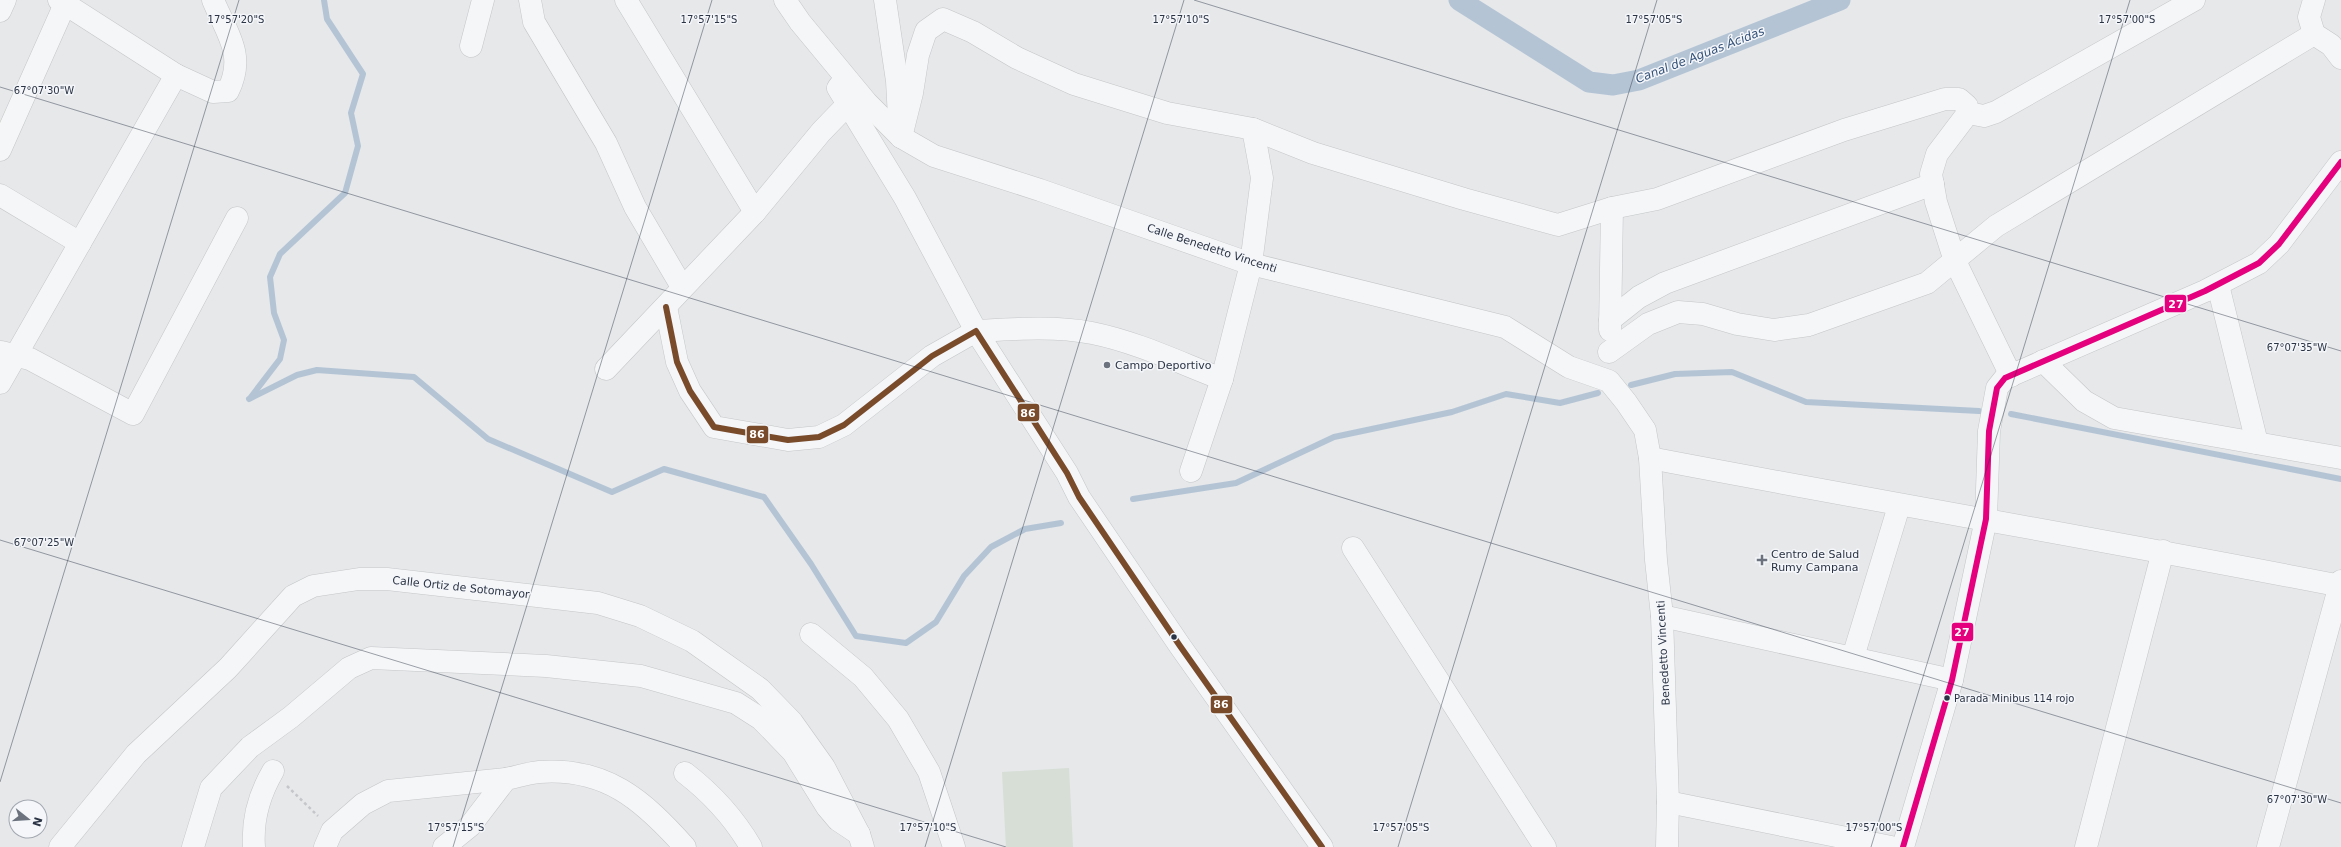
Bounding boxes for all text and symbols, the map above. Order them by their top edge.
text: 17°57'20"S [208,14,264,25]
text: 17°57'15"S [681,14,737,25]
text: 17°57'10"S [1153,14,1209,25]
text: 17°57'05"S [1626,14,1682,25]
text: 17°57'00"S [2099,14,2155,25]
water label: Canal de Aguas Ácidas [1633,23,1766,86]
text: 67°07'30"W [14,85,74,96]
street label: Calle Benedetto Vincenti [1145,221,1278,276]
line badge: 27 [2164,294,2187,313]
text: 27 [2168,298,2184,311]
text: 67°07'35"W [2267,342,2327,353]
place label: Campo Deportivo [1115,359,1212,372]
marker: Campo Deportivo [1102,360,1112,370]
line badge: 86 [1017,403,1040,422]
text: 86 [1020,407,1036,420]
line badge: 86 [746,425,769,444]
text: 86 [749,428,765,441]
text: 67°07'25"W [14,537,74,548]
place label: Centro de Salud Rumy Campana [1771,548,1859,574]
marker: Centro de Salud Rumy Campana [1756,554,1768,566]
street label: Calle Ortiz de Sotomayor [392,574,531,601]
street label: Benedetto Vincenti [1654,600,1673,706]
line badge: 27 [1951,622,1974,642]
text: 27 [1954,626,1970,639]
unlabelled marker [1169,632,1179,642]
marker: Parada Minibus 114 rojo [1942,693,1952,703]
place label: Parada Minibus 114 rojo [1954,693,2074,704]
line badge: 86 [1210,695,1233,714]
text: 86 [1213,698,1229,711]
text: 67°07'30"W [2267,794,2327,805]
north arrow [8,799,48,839]
text: N [30,815,45,828]
text: 17°57'15"S [428,822,484,833]
text: 17°57'10"S [900,822,956,833]
text: 17°57'05"S [1373,822,1429,833]
text: 17°57'00"S [1846,822,1902,833]

